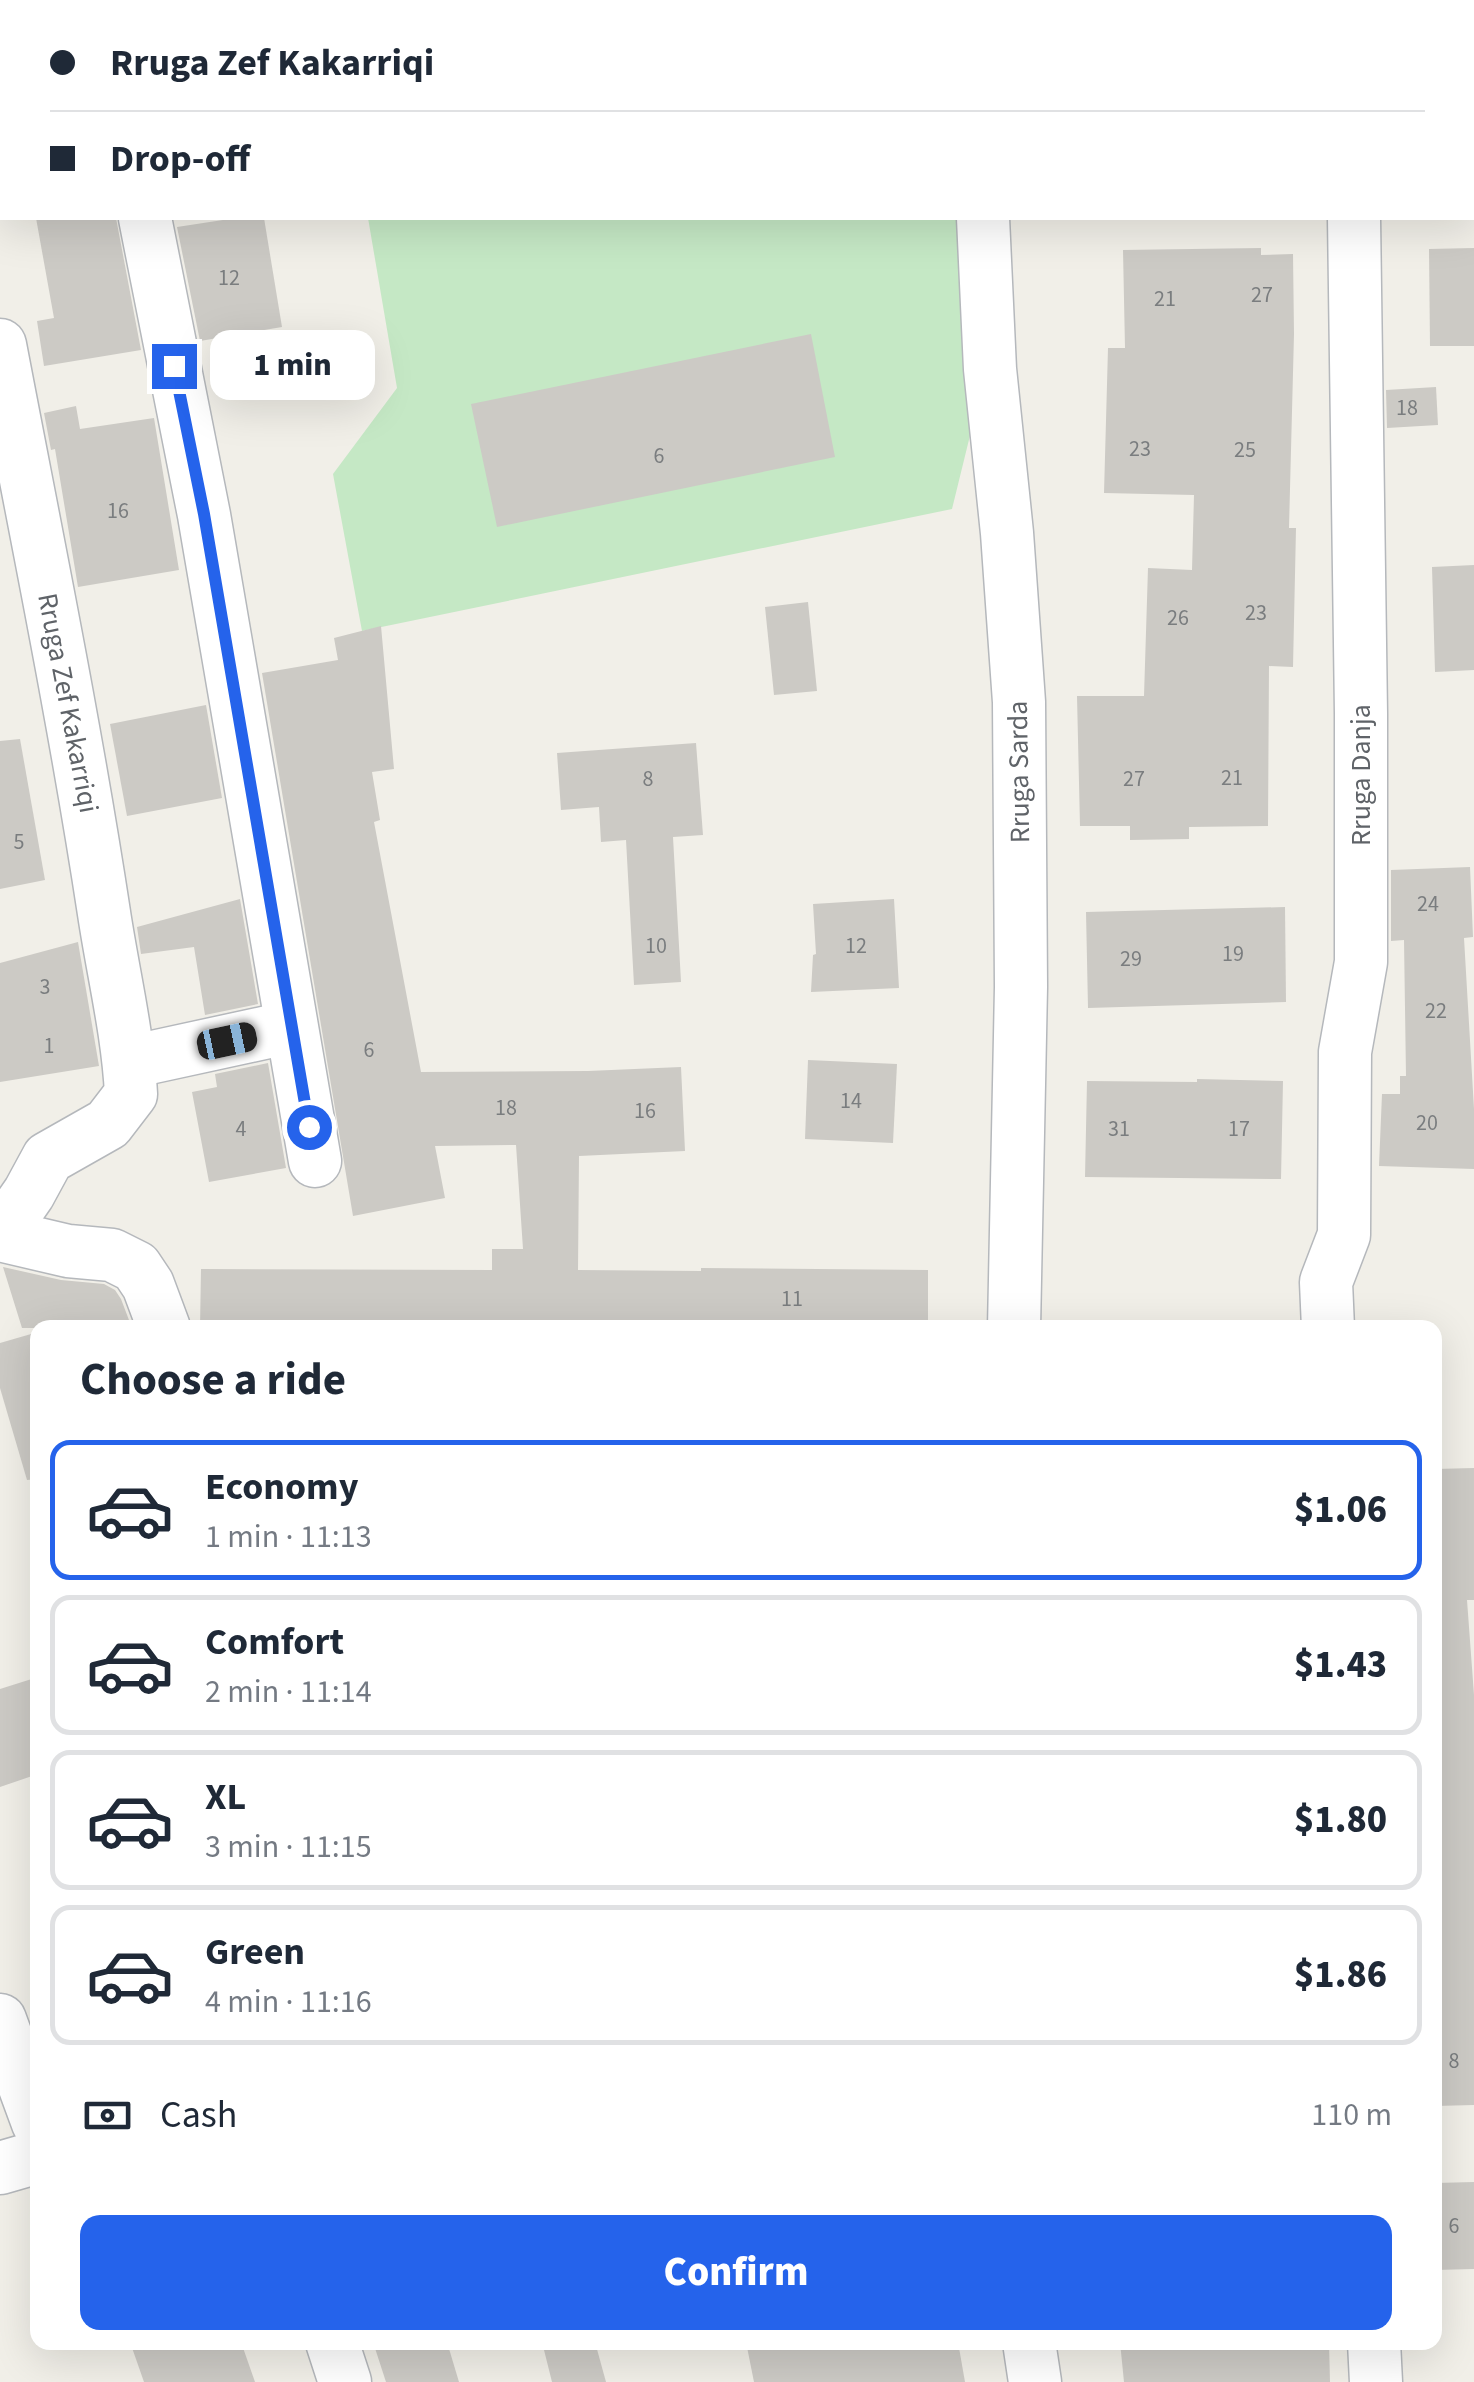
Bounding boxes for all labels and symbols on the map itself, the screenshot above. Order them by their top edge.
house number: 12 [218,262,240,294]
house number: 27 [1251,279,1273,311]
house number: 21 [1154,283,1176,315]
callout: 1 min [209,331,374,401]
route end [152,344,197,389]
house number: 18 [1396,392,1418,424]
house number: 23 [1129,433,1151,465]
house number: 25 [1234,434,1256,466]
house number: 6 [654,440,665,472]
house number: 16 [107,495,129,527]
street label: Rruga Zef Kakarriqi [27,590,109,816]
house number: 23 [1245,597,1267,629]
house number: 26 [1167,602,1189,634]
street label: Rruga Sarda [998,700,1040,844]
street label: Rruga Danja [1341,704,1381,846]
house number: 21 [1221,762,1243,794]
house number: 8 [643,763,654,795]
house number: 27 [1123,763,1145,795]
house number: 5 [14,826,24,858]
house number: 24 [1417,888,1439,920]
house number: 10 [645,930,667,962]
house number: 12 [845,930,867,962]
house number: 19 [1222,938,1244,970]
house number: 29 [1120,943,1142,975]
house number: 3 [40,971,50,1003]
house number: 22 [1425,995,1447,1027]
car [195,1020,259,1062]
house number: 1 [44,1030,54,1062]
house number: 6 [364,1034,375,1066]
house number: 14 [840,1085,862,1117]
house number: 18 [495,1092,517,1124]
house number: 16 [634,1095,656,1127]
route start [287,1105,332,1150]
house number: 20 [1416,1107,1438,1139]
house number: 4 [236,1113,247,1145]
house number: 31 [1108,1113,1130,1145]
house number: 17 [1228,1113,1250,1145]
house number: 11 [781,1283,803,1315]
house number: 8 [1449,2045,1460,2077]
house number: 6 [1449,2210,1460,2242]

